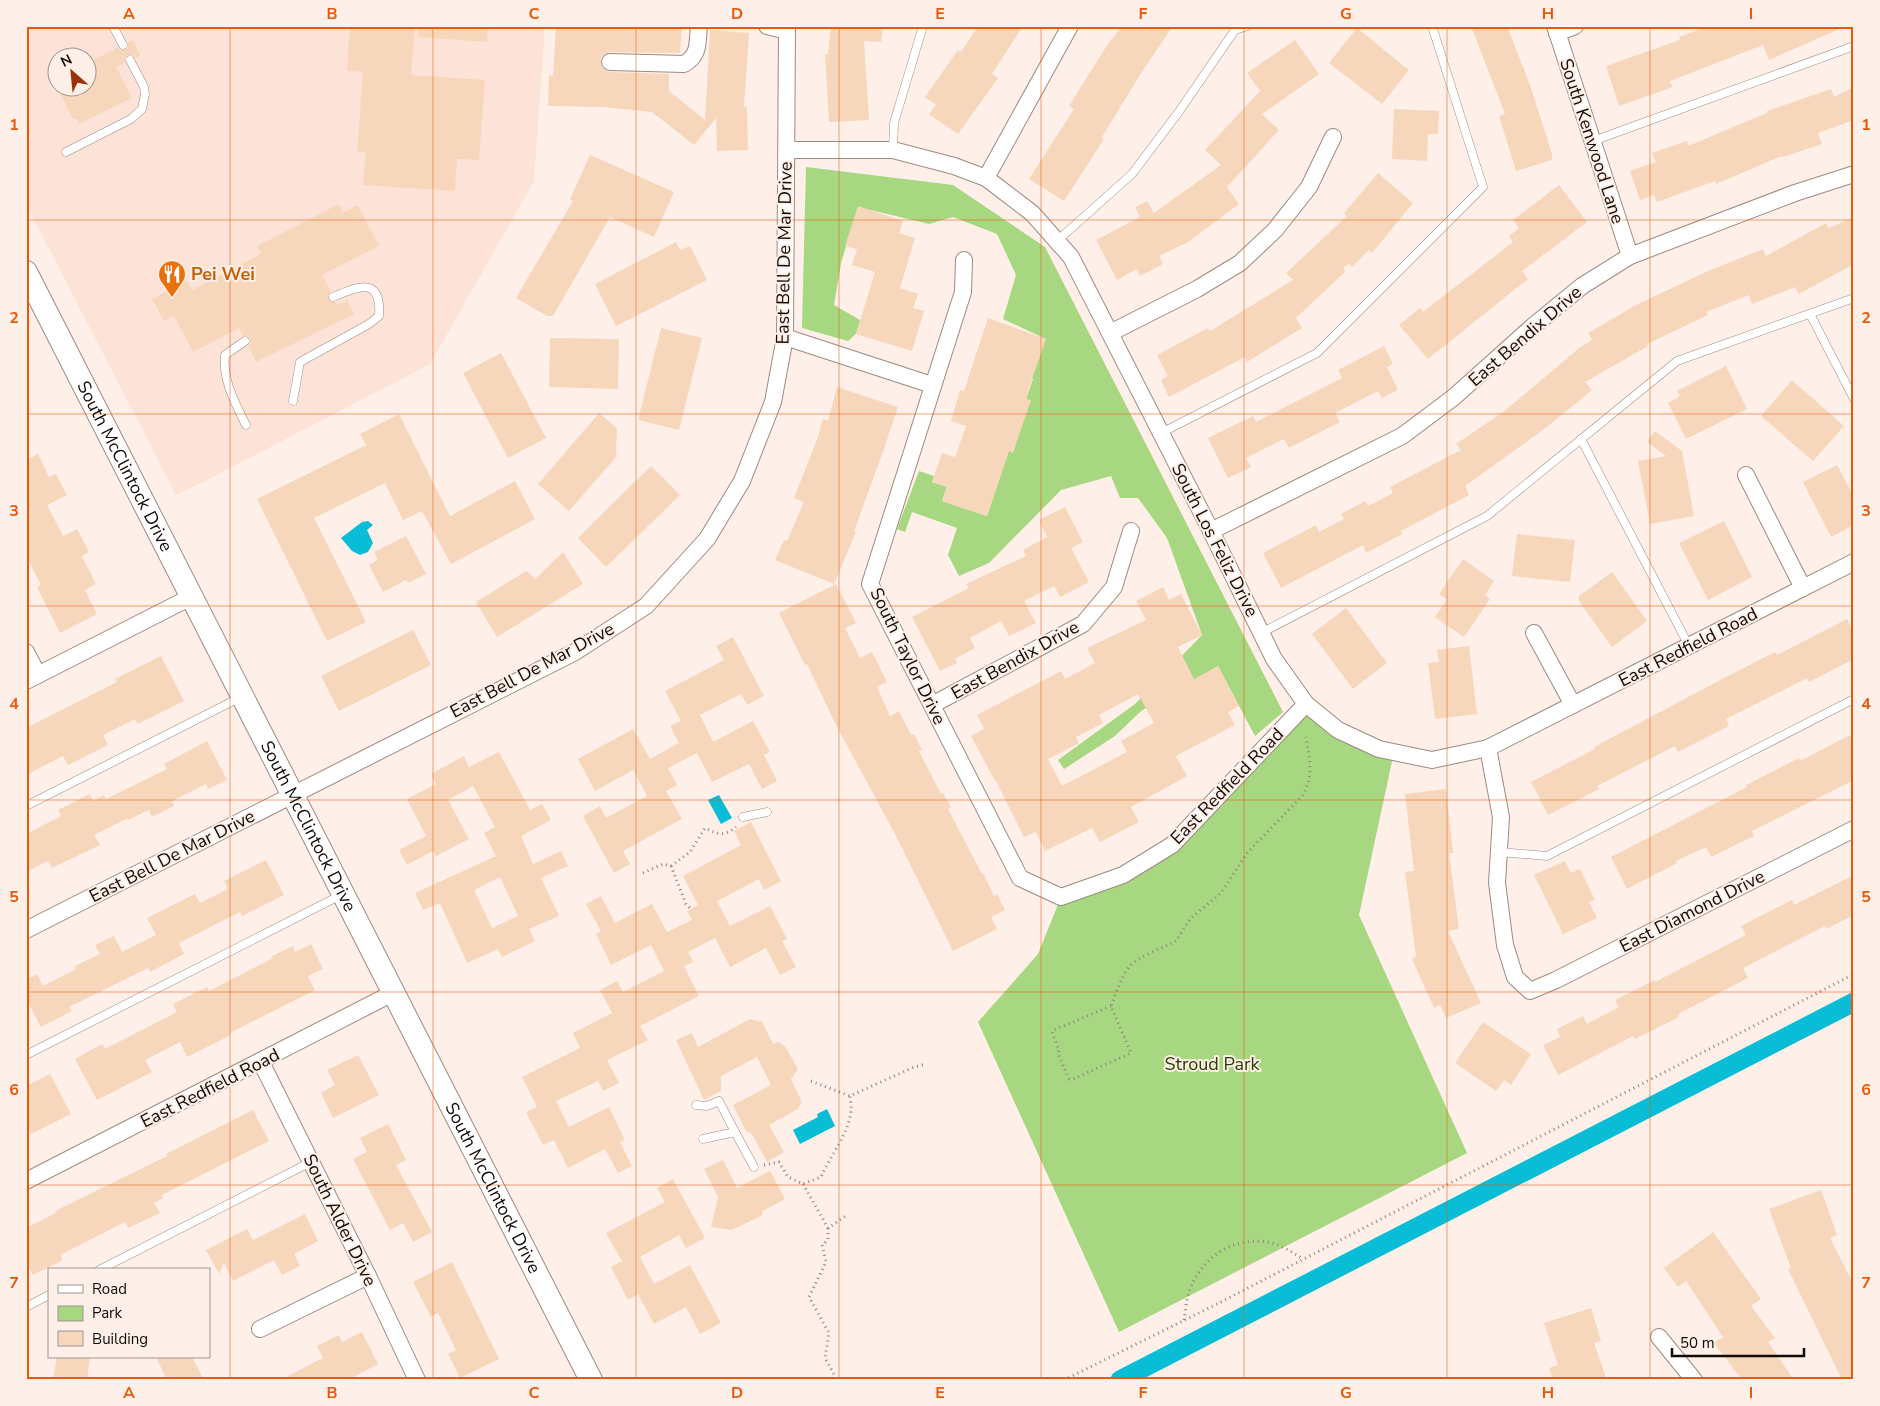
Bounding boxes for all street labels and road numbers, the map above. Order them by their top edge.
street label: South Kenwood Lane [1554,55,1630,227]
street label: East Bell De Mar Drive [770,161,798,345]
street label: East Bendix Drive [1463,280,1587,392]
street label: South McClintock Drive [71,377,179,556]
street label: South Los Feliz Drive [1166,459,1264,621]
street label: South Taylor Drive [864,584,952,728]
street label: East Redfield Road [1614,602,1762,692]
street label: East Bendix Drive [947,615,1083,705]
street label: East Bell De Mar Drive [446,617,618,723]
street label: East Redfield Road [1165,723,1289,849]
street label: South McClintock Drive [255,737,362,916]
street label: East Bell De Mar Drive [85,804,259,908]
street label: East Diamond Drive [1615,864,1769,958]
street label: East Redfield Road [136,1043,284,1133]
street label: South McClintock Drive [439,1098,547,1277]
street label: South Alder Drive [298,1150,382,1290]

